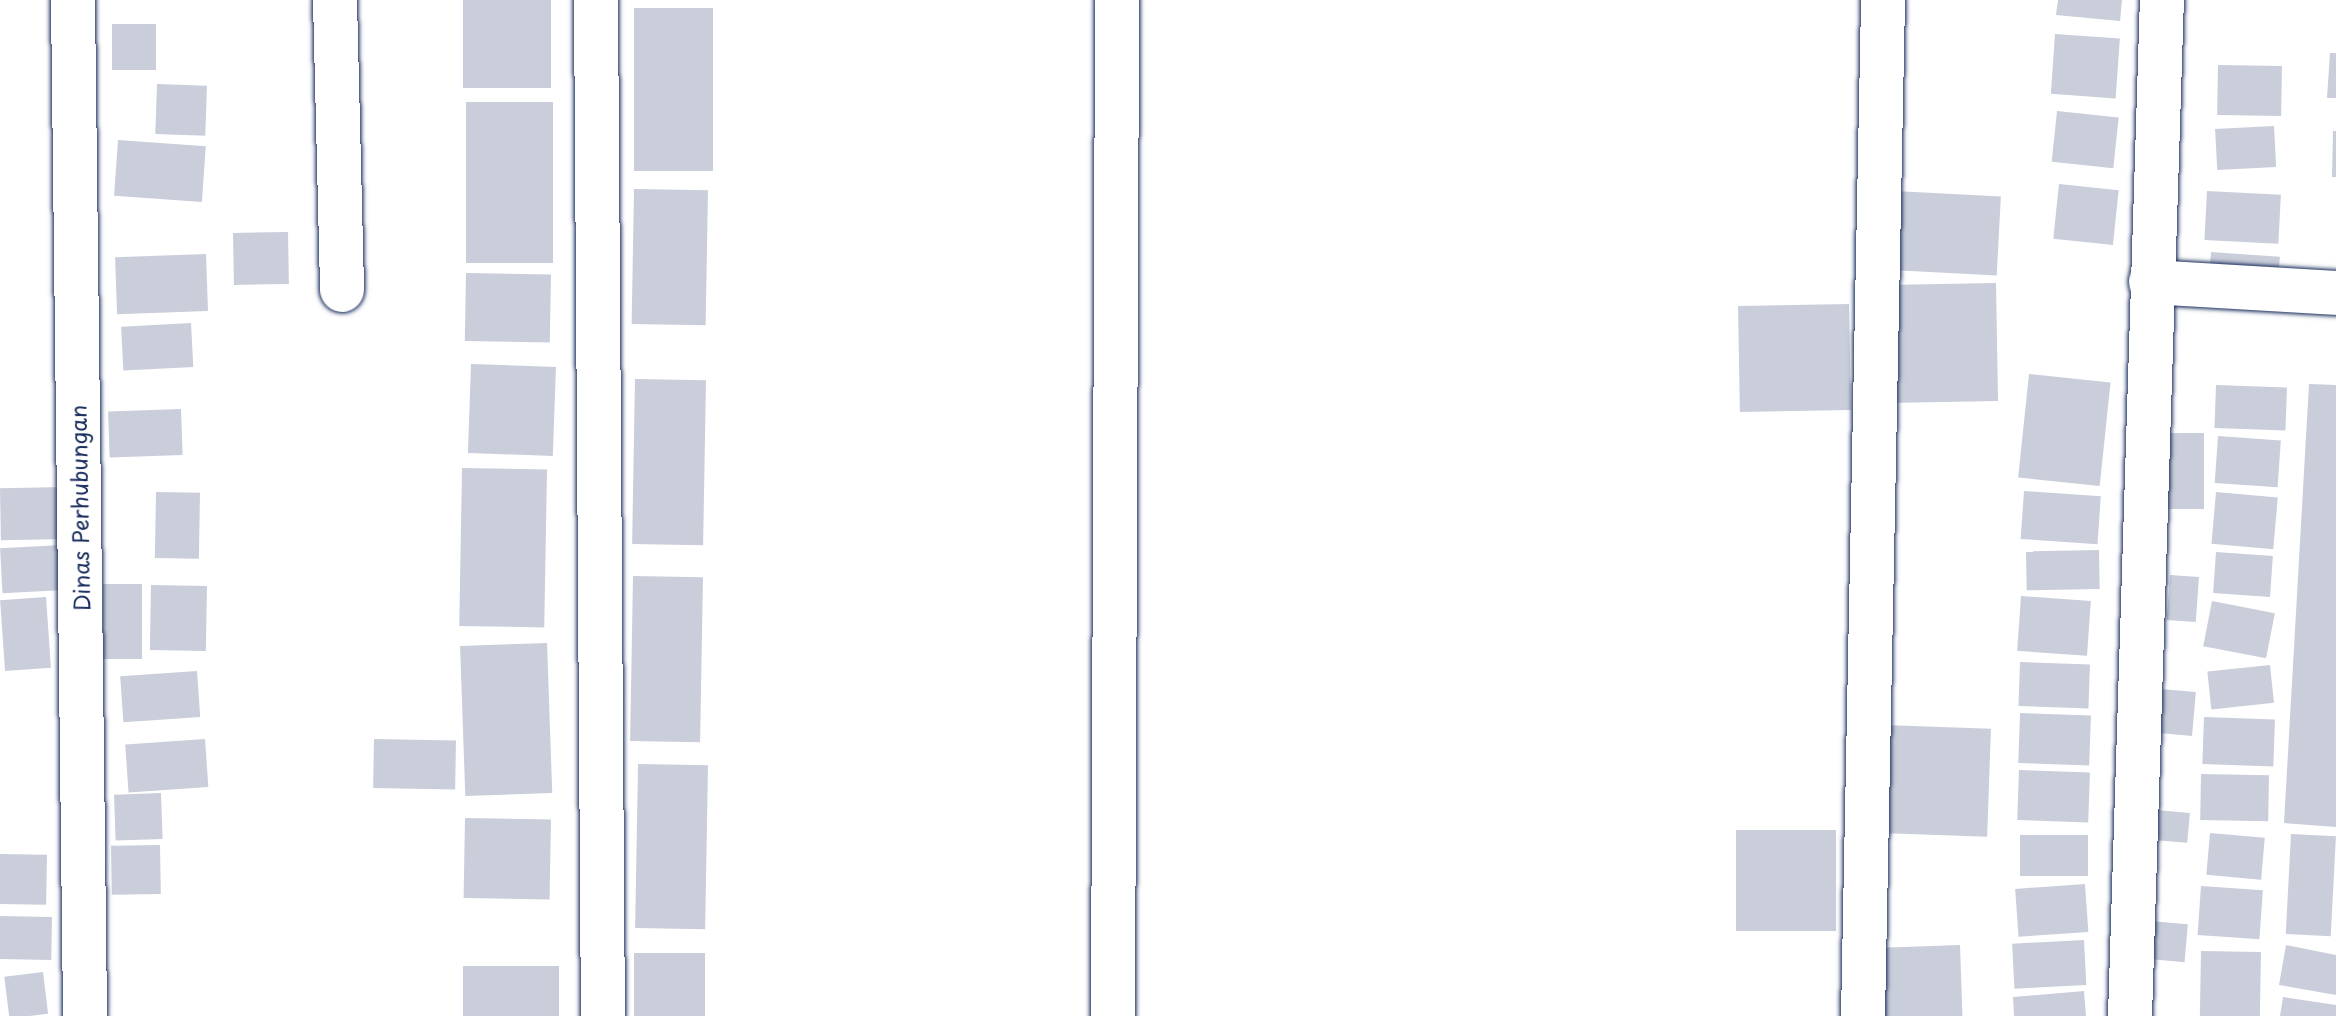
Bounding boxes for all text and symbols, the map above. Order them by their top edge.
street label: Dinas Perhubungan [64,405,94,611]

